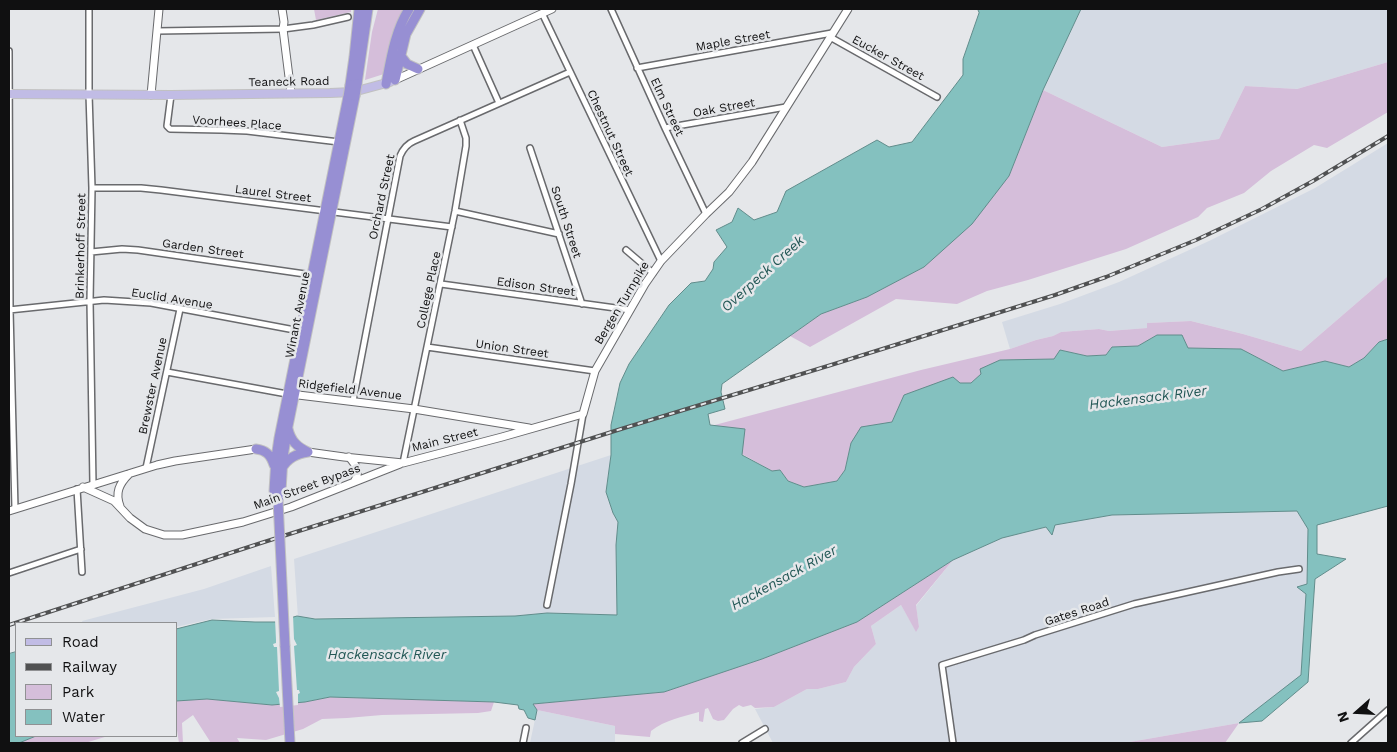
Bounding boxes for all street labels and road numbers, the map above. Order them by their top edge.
street label: Maple Street [695,27,771,55]
street label: Eucker Street [849,32,927,84]
street label: Teaneck Road [248,74,330,90]
street label: Elm Street [647,75,687,139]
street label: Chestnut Street [584,87,636,179]
street label: Oak Street [692,95,756,121]
street label: Voorhees Place [192,113,282,133]
street label: Orchard Street [366,153,398,241]
street label: Laurel Street [234,182,312,206]
street label: South Street [548,184,584,260]
street label: Brinkerhoff Street [73,193,89,299]
street label: Garden Street [161,236,245,262]
street label: College Place [414,250,444,330]
street label: Bergen Turnpike [591,259,653,347]
street label: Winant Avenue [283,271,313,359]
street label: Edison Street [496,274,576,300]
street label: Euclid Avenue [130,285,214,313]
street label: Brewster Avenue [136,336,170,436]
street label: Union Street [474,337,550,361]
street label: Ridgefield Avenue [297,376,403,404]
street label: Main Street [410,425,480,455]
street label: Main Street Bypass [251,461,363,513]
street label: Gates Road [1043,595,1111,629]

